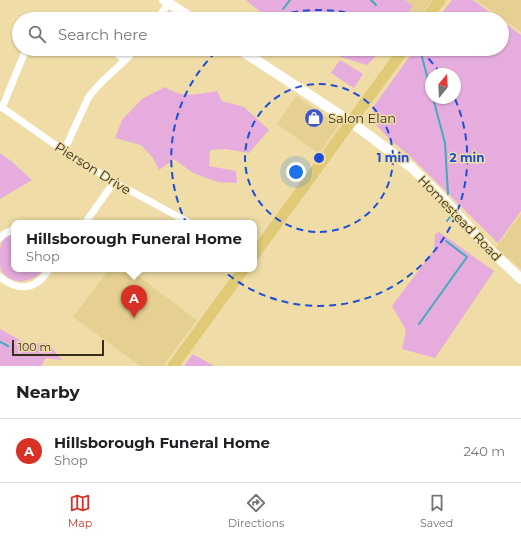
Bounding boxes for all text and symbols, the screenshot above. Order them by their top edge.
search box [12,12,509,56]
icon: search [26,23,48,45]
text: Search here [58,25,147,44]
north arrow [425,68,461,104]
shop icon: Salon Elan [303,107,325,129]
place label: Salon Elan [328,110,396,126]
street label: Pierson Drive [52,138,134,198]
text: 1 min [377,150,409,165]
text: 2 min [450,150,484,165]
centre of rings [312,151,326,165]
your location [286,162,306,182]
street label: Homestead Road [415,172,505,264]
popup [11,220,257,272]
text: Hillsborough Funeral Home [26,229,242,248]
text: Shop [26,248,60,264]
pin: A [121,285,147,318]
scale bar [12,338,104,357]
text: 100 m [18,340,51,354]
text: Nearby [16,382,80,402]
text: Hillsborough Funeral Home [54,433,270,452]
text: A [24,443,34,459]
text: 240 m [464,443,505,459]
text: Shop [54,452,88,468]
tab: Map [68,492,92,530]
tab: Directions [228,492,284,530]
tab: Saved [420,492,453,530]

